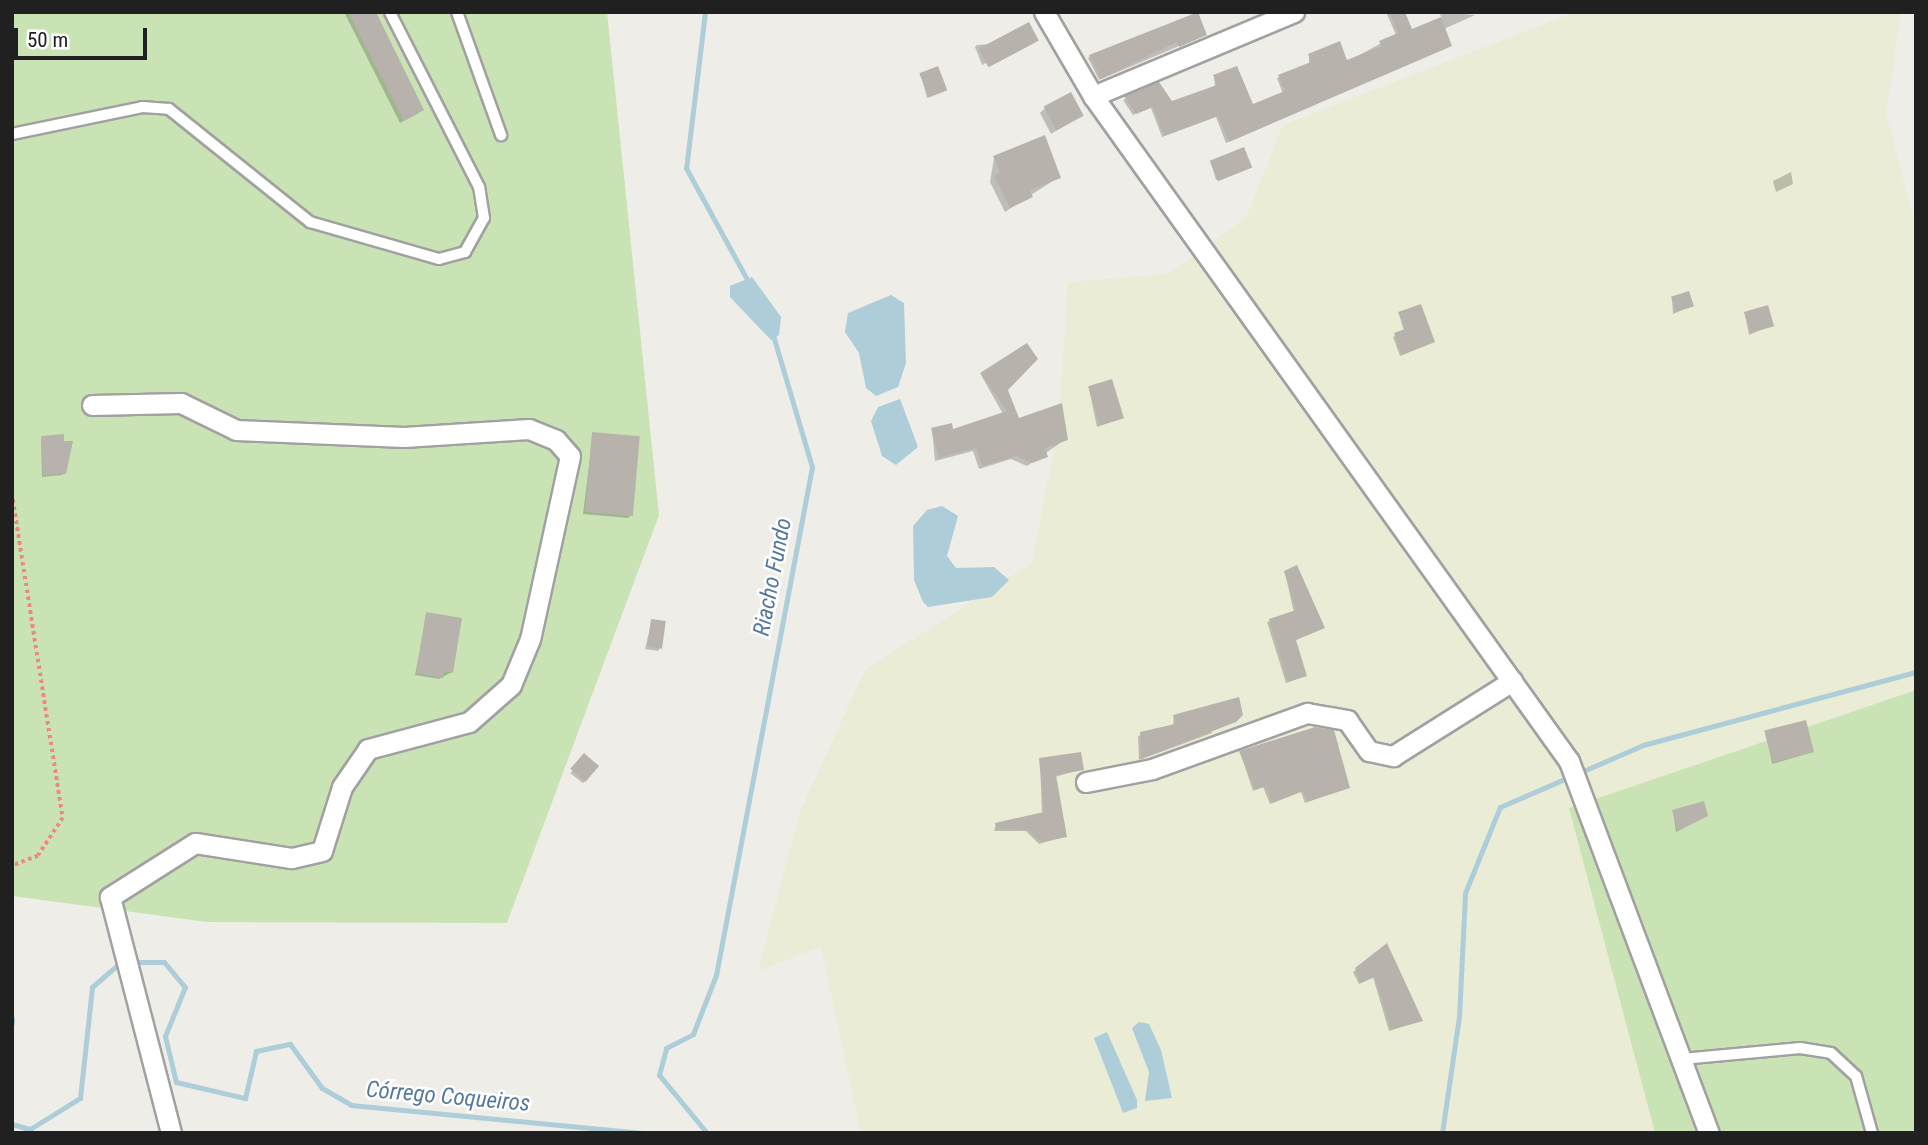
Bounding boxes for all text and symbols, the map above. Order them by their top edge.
scale bar [18,14,150,58]
text: 50 m [27,28,68,52]
water label: Riacho Fundo [748,516,798,638]
water label: Córrego Coqueiros [365,1076,531,1118]

